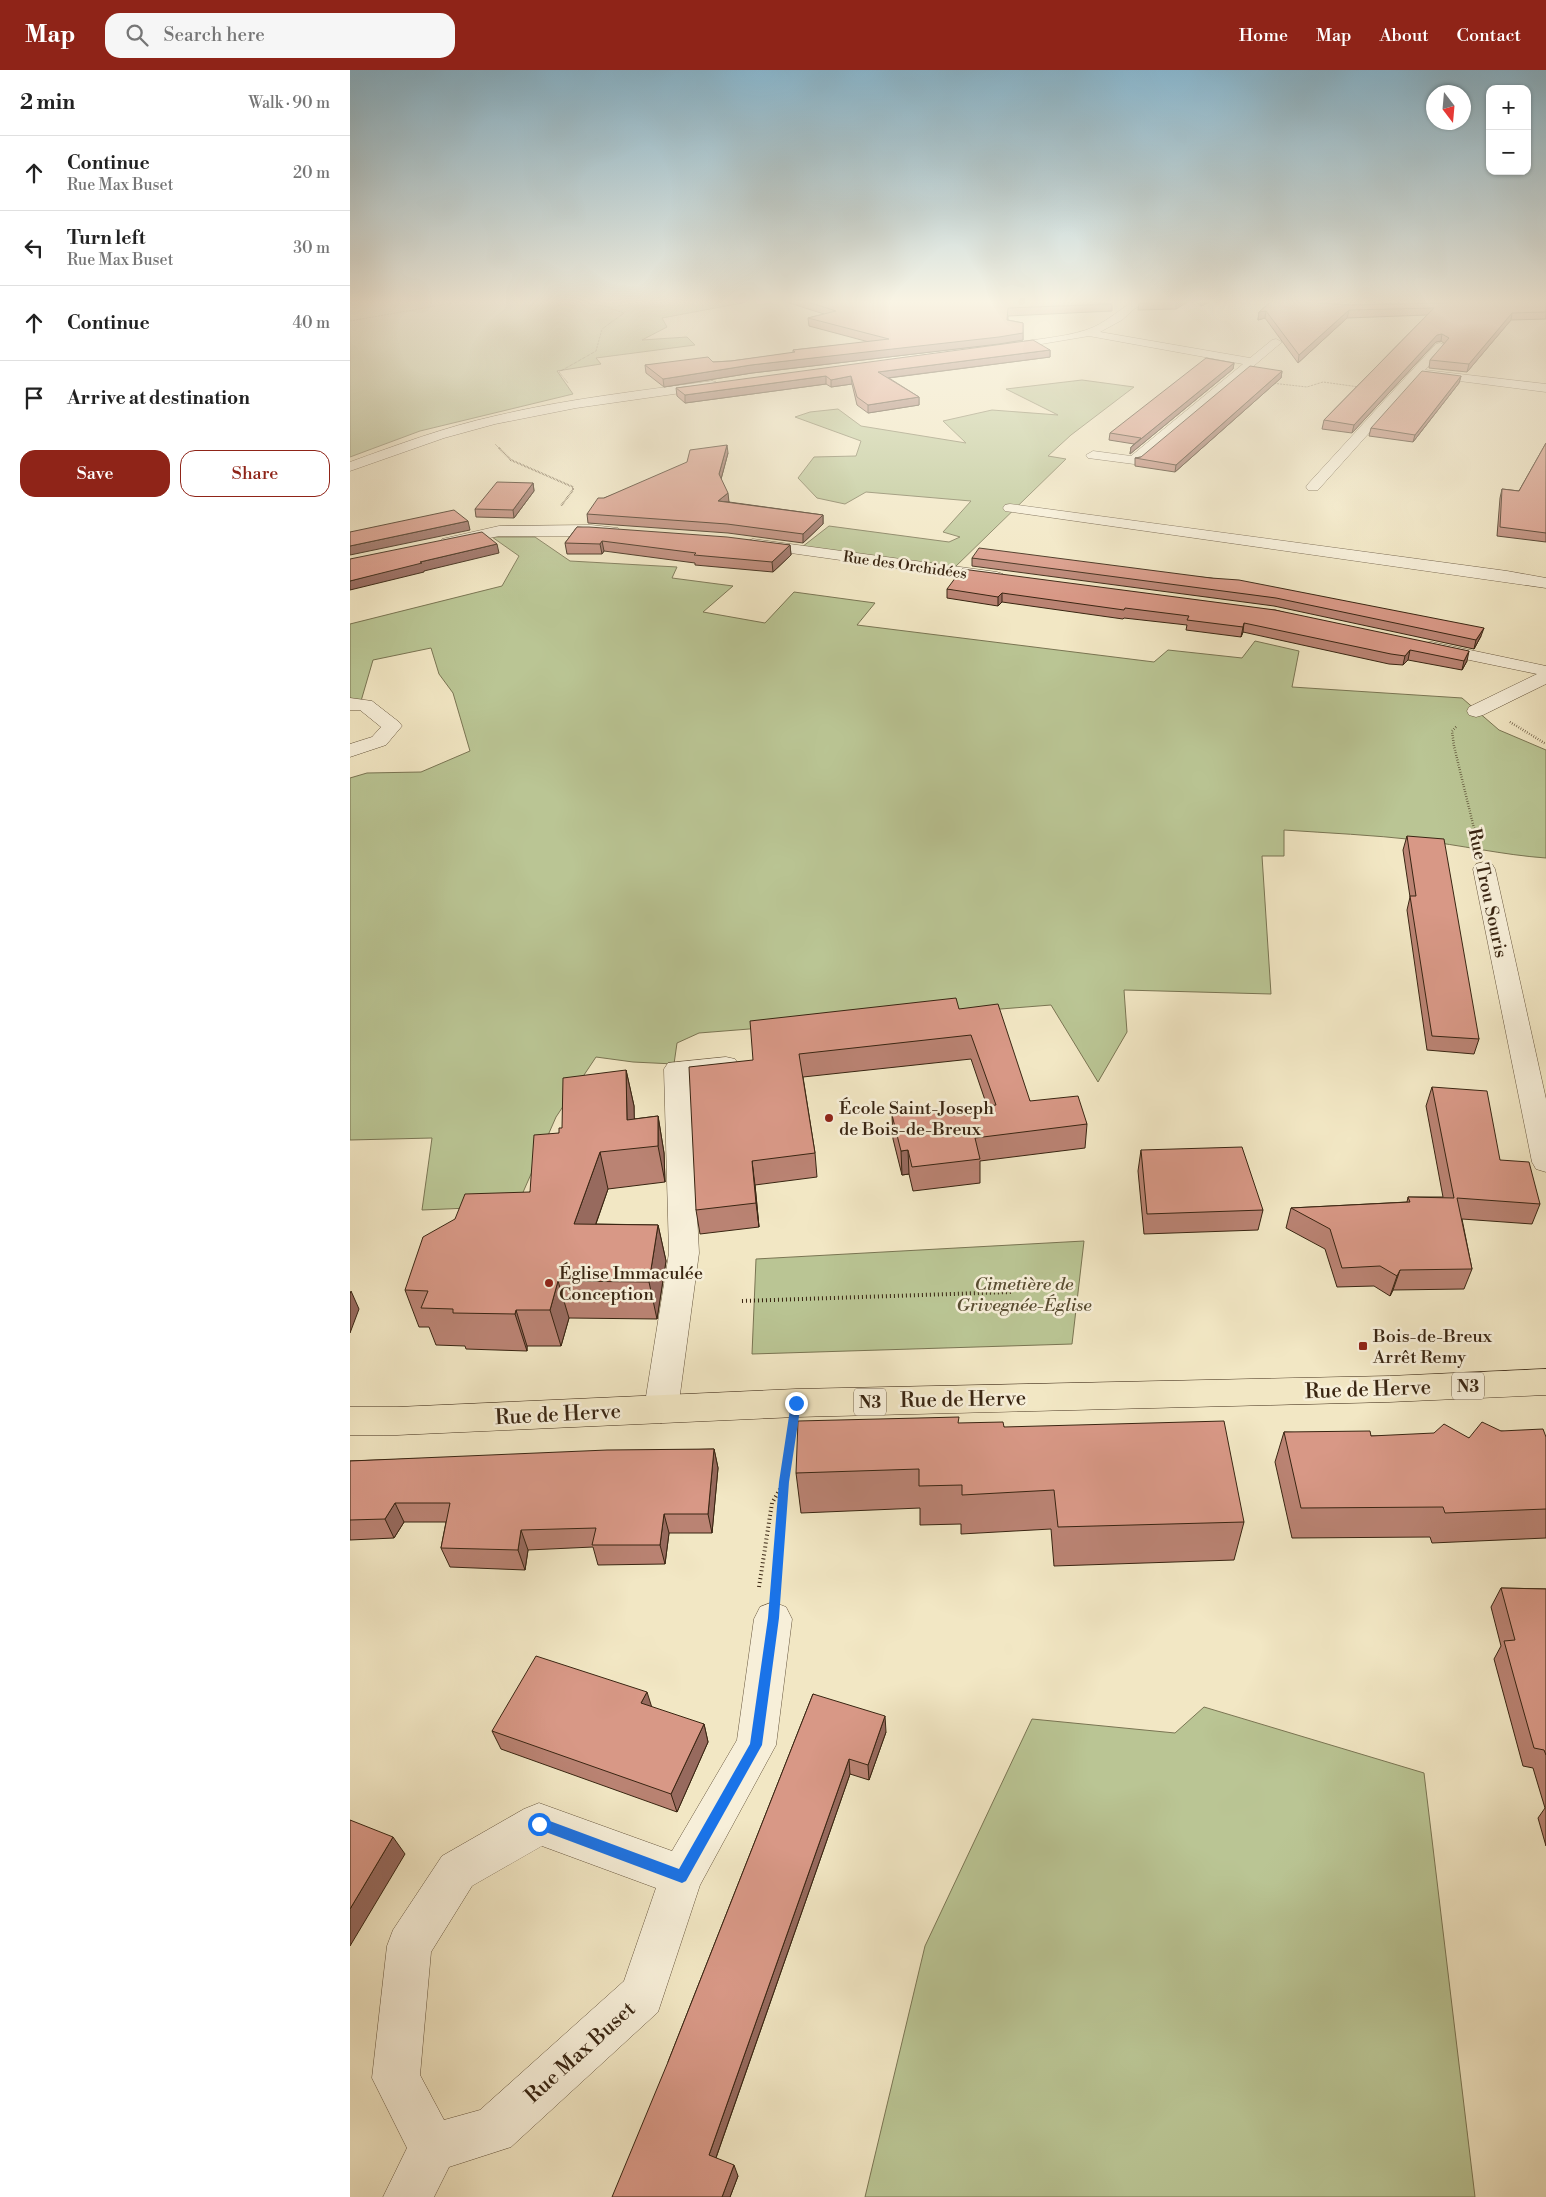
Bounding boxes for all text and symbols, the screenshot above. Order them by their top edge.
search box [105,13,455,58]
text: Map [25,20,75,50]
icon: search [123,21,151,49]
text: Search here [163,23,265,47]
text: Home [1239,24,1288,47]
text: Map [1316,24,1352,47]
text: About [1380,24,1429,47]
text: Contact [1457,24,1521,47]
north arrow [1426,85,1471,130]
map controls [1486,85,1531,175]
button: + [1486,85,1531,130]
text: 2 min [20,90,75,116]
text: Walk · 90 m [248,93,330,113]
button: − [1486,130,1531,175]
text: Continue [67,151,150,175]
icon: ahead [20,159,48,187]
text: 20 m [293,163,330,183]
text: Rue Max Buset [67,175,173,195]
text: Turn left [67,226,146,250]
icon: left [20,234,48,262]
text: 30 m [293,238,330,258]
text: Rue Max Buset [67,250,173,270]
icon: ahead [20,309,48,337]
text: Continue [67,311,150,335]
text: 40 m [293,313,330,333]
icon: arrive [20,384,48,412]
text: Arrive at destination [67,386,250,410]
button: Save [20,450,170,497]
button: Share [180,450,330,497]
street label: Rue des Orchidées [842,547,968,584]
street label: Rue Trou Souris [1463,826,1512,960]
place label: École Saint-Joseph de Bois-de-Breux [839,1097,994,1141]
marker: École Saint-Joseph de Bois-de-Breux [823,1112,835,1124]
place label: Église Immaculée Conception [559,1262,703,1306]
park label: Cimetière de Grivegnée-Église [956,1273,1092,1317]
marker: Église Immaculée Conception [543,1277,555,1289]
place label: Bois-de-Breux Arrêt Remy [1372,1325,1493,1369]
marker: Bois-de-Breux Arrêt Remy [1357,1340,1369,1352]
road number: N3 [1452,1372,1484,1400]
street label: Rue de Herve [1304,1375,1432,1405]
street label: Rue de Herve [900,1386,1026,1414]
road number: N3 [854,1388,886,1415]
route end [785,1392,808,1415]
street label: Rue de Herve [494,1399,622,1431]
route start [528,1813,551,1836]
street label: Rue Max Buset [520,1996,642,2109]

